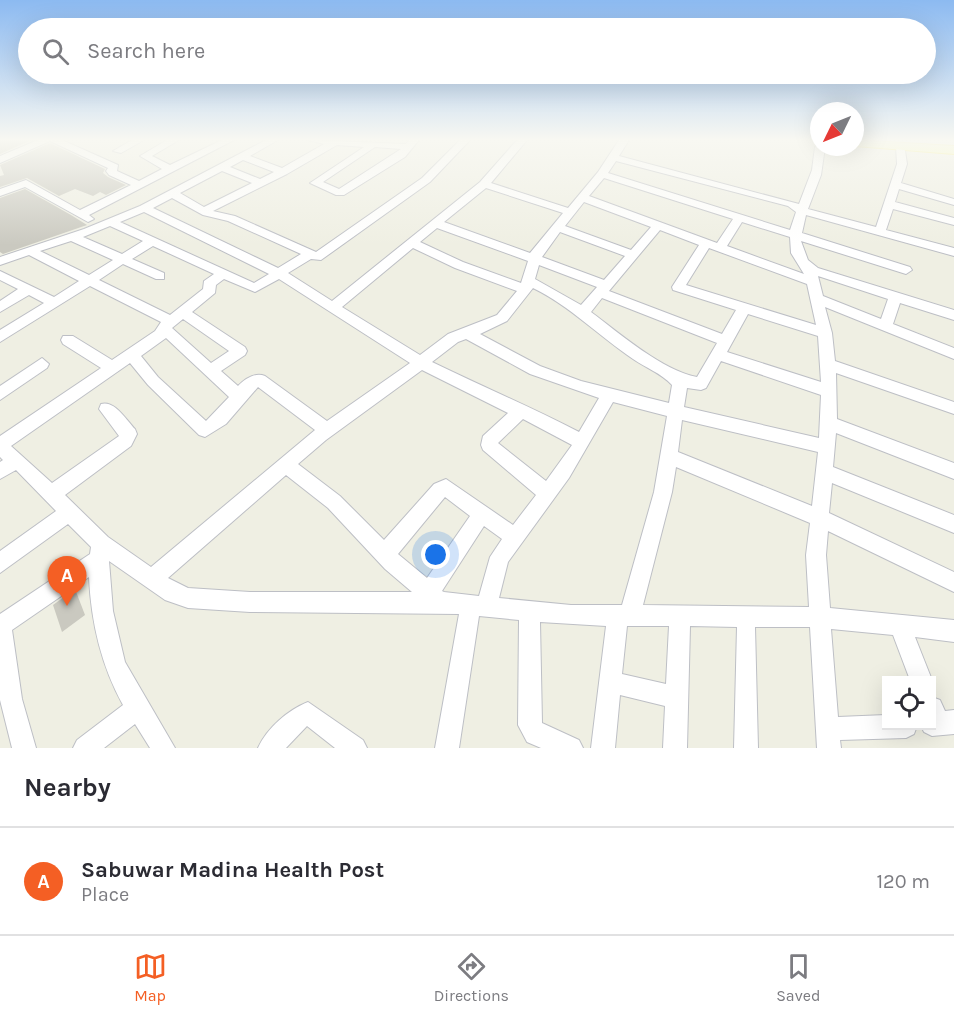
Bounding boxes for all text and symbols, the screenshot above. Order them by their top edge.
search box [18,18,936,84]
icon: search [39,35,72,68]
text: Search here [87,38,205,64]
north arrow [810,102,864,156]
your location [421,540,450,569]
pin: A [48,556,86,606]
map controls [882,676,936,730]
button: locate [882,676,936,730]
text: Nearby [24,772,111,803]
text: Sabuwar Madina Health Post [81,857,384,883]
text: A [37,870,50,893]
text: 120 m [876,870,930,893]
text: Place [81,883,129,906]
tab: Map [134,950,167,1005]
tab: Directions [434,950,509,1005]
tab: Saved [776,950,820,1005]

